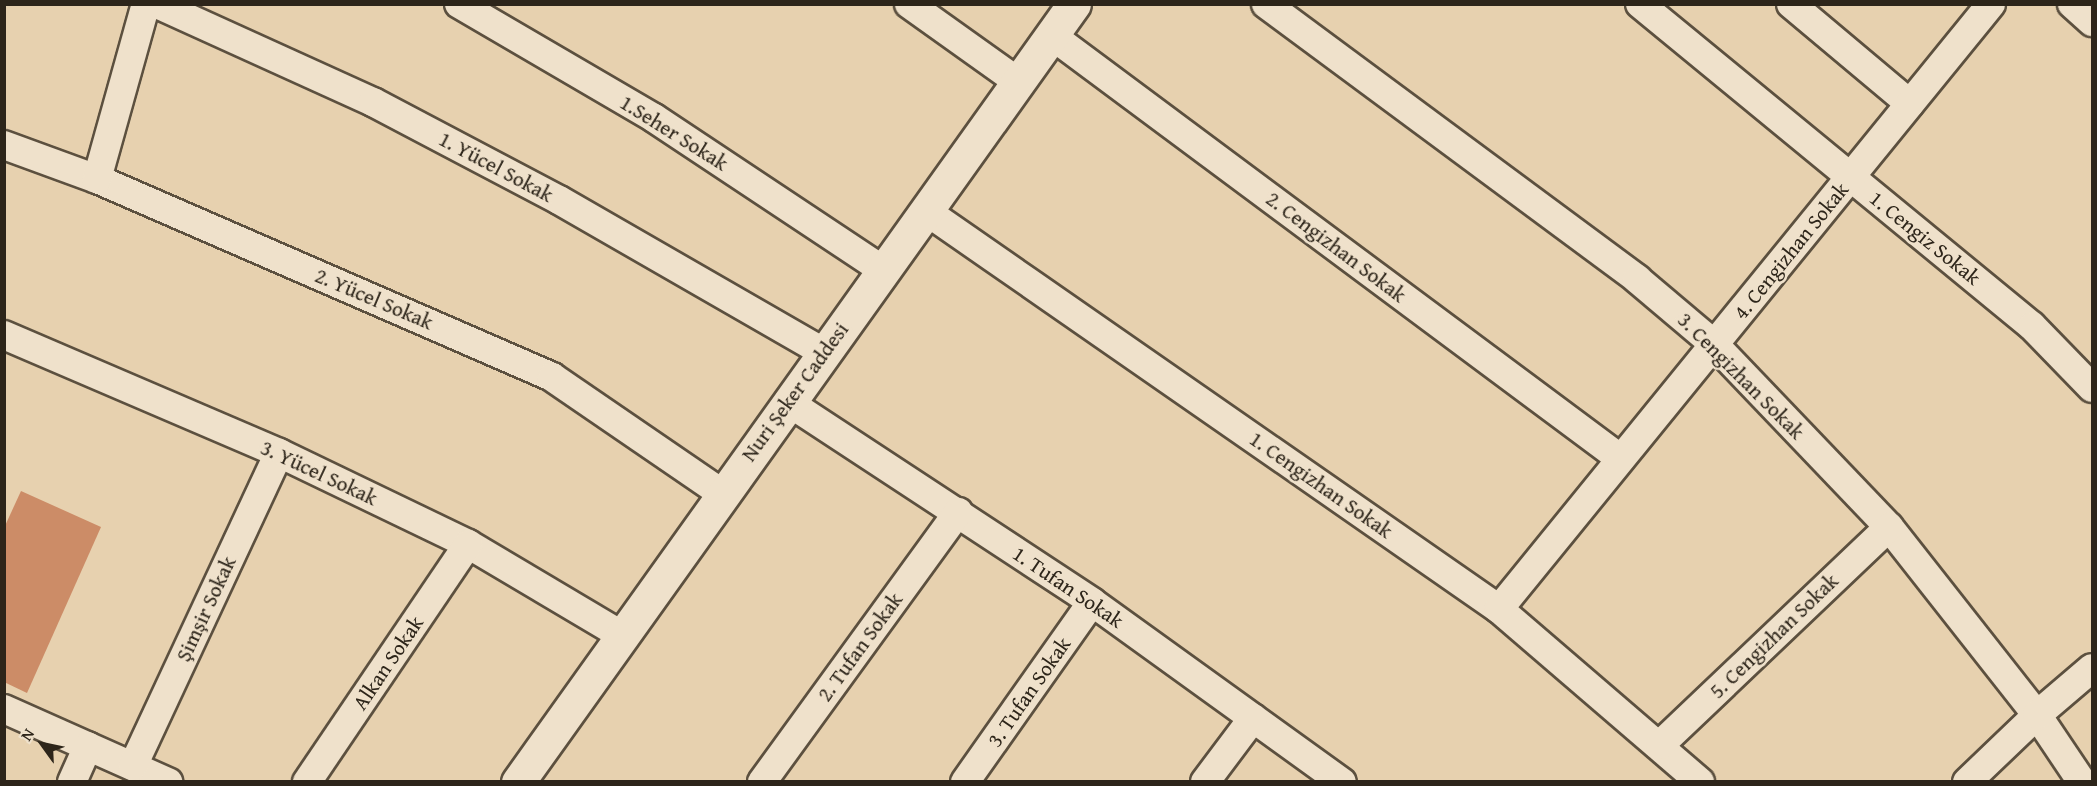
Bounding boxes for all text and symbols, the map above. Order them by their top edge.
street label: 1.Seher Sokak [615,90,733,176]
street label: 1. Yücel Sokak [435,126,557,208]
street label: 4. Cengizhan Sokak [1728,177,1854,325]
street label: 2. Cengizhan Sokak [1261,186,1411,308]
street label: 1. Cengiz Sokak [1865,186,1985,290]
street label: 2. Yücel Sokak [311,263,437,335]
street label: 3. Cengizhan Sokak [1672,307,1810,445]
street label: Nuri Şeker Caddesi [736,318,854,466]
street label: 1. Cengizhan Sokak [1245,426,1397,544]
street label: 3. Yücel Sokak [257,435,381,511]
street label: 1. Tufan Sokak [1008,541,1128,633]
street label: Şimşir Sokak [171,552,241,666]
street label: 5. Cengizhan Sokak [1705,568,1843,704]
street label: 2. Tufan Sokak [812,588,908,706]
street label: Alkan Sokak [347,611,429,715]
street label: 3. Tufan Sokak [982,632,1076,752]
north arrow [12,714,72,774]
text: N [14,723,40,745]

